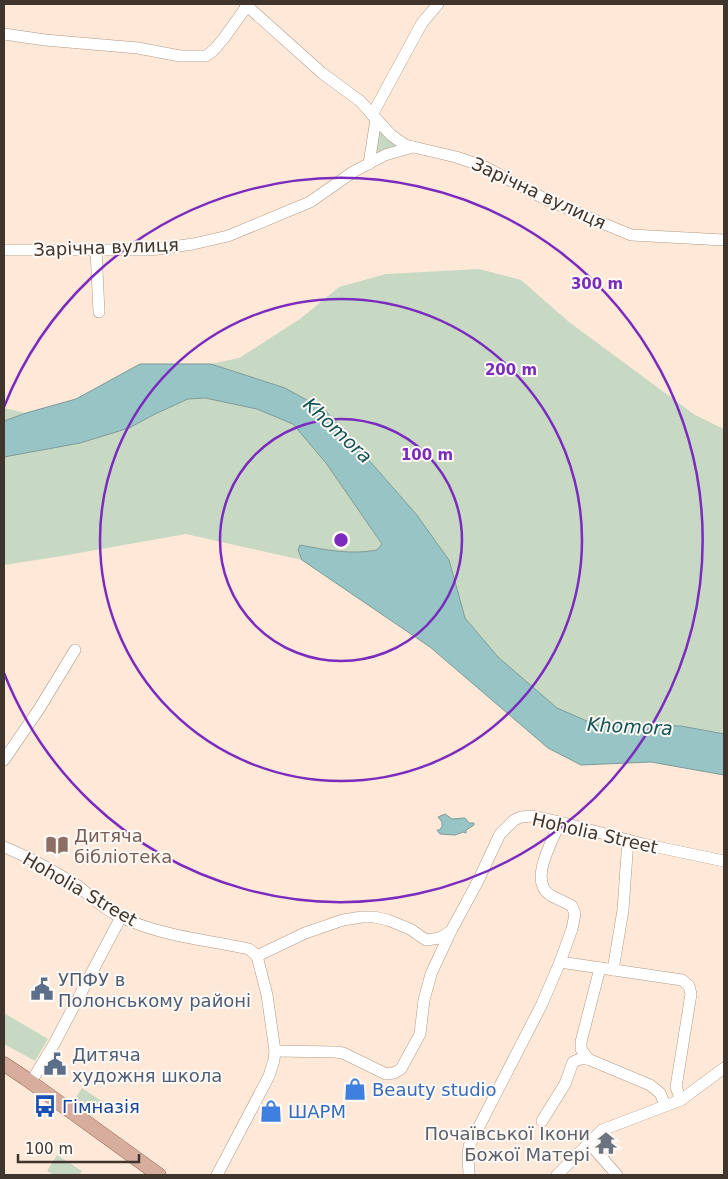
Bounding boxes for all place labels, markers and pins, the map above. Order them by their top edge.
centre of rings [332,531,350,549]
place label: Дитяча бібліотека [74,825,172,867]
library icon: Дитяча бібліотека [44,832,70,858]
place label: УПФУ в Полонському районі [58,969,251,1011]
public building icon: УПФУ в Полонському районі [29,976,55,1002]
place label: Дитяча художня школа [72,1044,222,1086]
public building icon: Дитяча художня школа [42,1051,68,1077]
shop icon: Beauty studio [342,1076,368,1102]
place label: Beauty studio [372,1079,497,1100]
bus stop icon: Гімназія [32,1093,58,1119]
place label: Гімназія [62,1096,140,1117]
shop icon: ШАРМ [258,1098,284,1124]
place label: ШАРМ [288,1101,346,1122]
place label: Почаївської Ікони Божої Матері [424,1123,590,1165]
temple icon: Почаївської Ікони Божої Матері [593,1130,619,1156]

